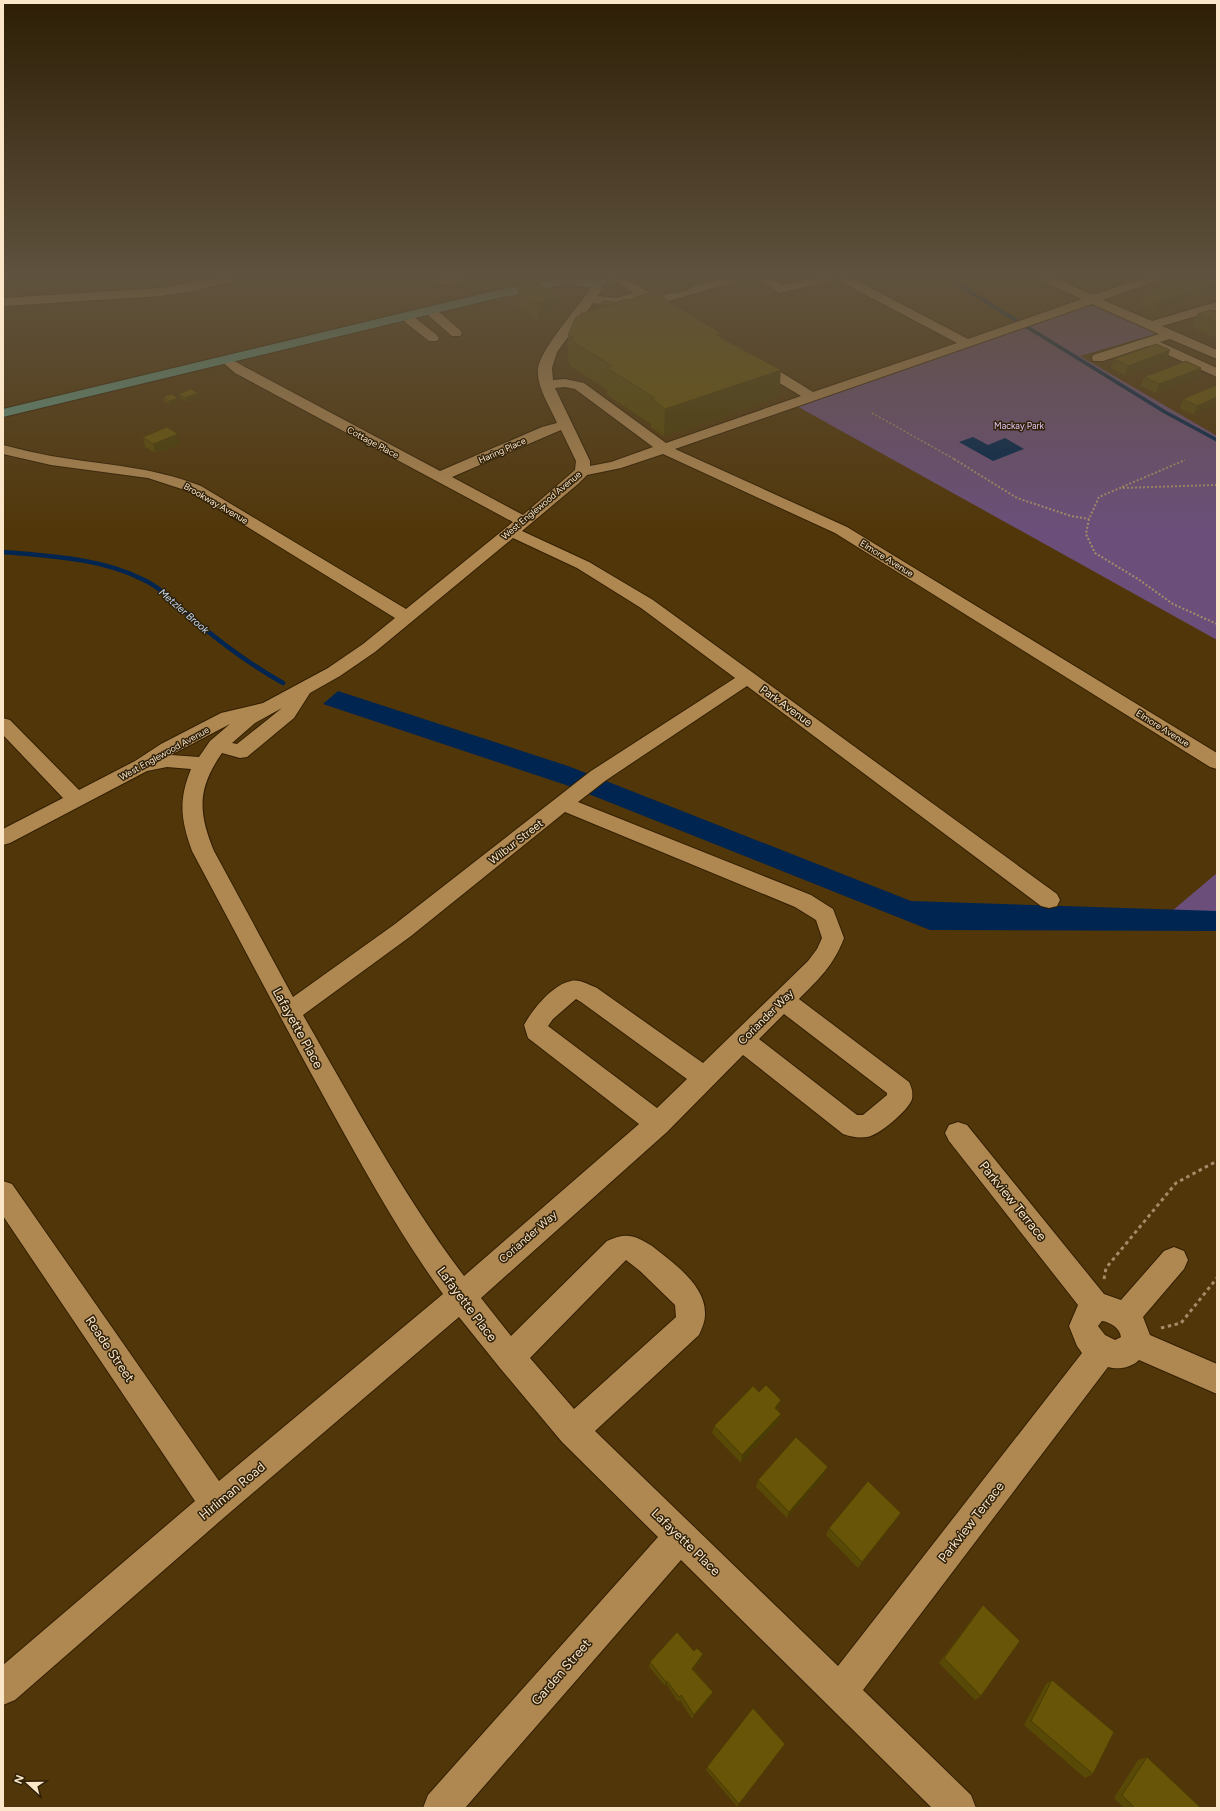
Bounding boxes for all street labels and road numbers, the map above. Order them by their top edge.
street label: Cottage Place [345,424,401,460]
street label: Haring Place [477,435,527,465]
street label: West Englewood Avenue [499,468,583,542]
street label: Brookway Avenue [182,480,250,526]
street label: Elmore Avenue [858,537,916,579]
street label: Park Avenue [758,683,814,729]
street label: Elmore Avenue [1134,707,1192,749]
street label: West Englewood Avenue [117,724,211,782]
street label: Wilbur Street [486,817,546,867]
street label: Lafayette Place [270,985,326,1071]
street label: Coriander Way [736,987,796,1047]
street label: Parkview Terrace [976,1158,1050,1244]
street label: Coriander Way [496,1208,560,1266]
street label: Lafayette Place [434,1264,500,1344]
street label: Reade Street [82,1313,138,1385]
street label: Hirliman Road [196,1459,268,1523]
street label: Parkview Terrace [935,1479,1007,1565]
street label: Lafayette Place [649,1505,723,1579]
street label: Garden Street [528,1636,594,1708]

